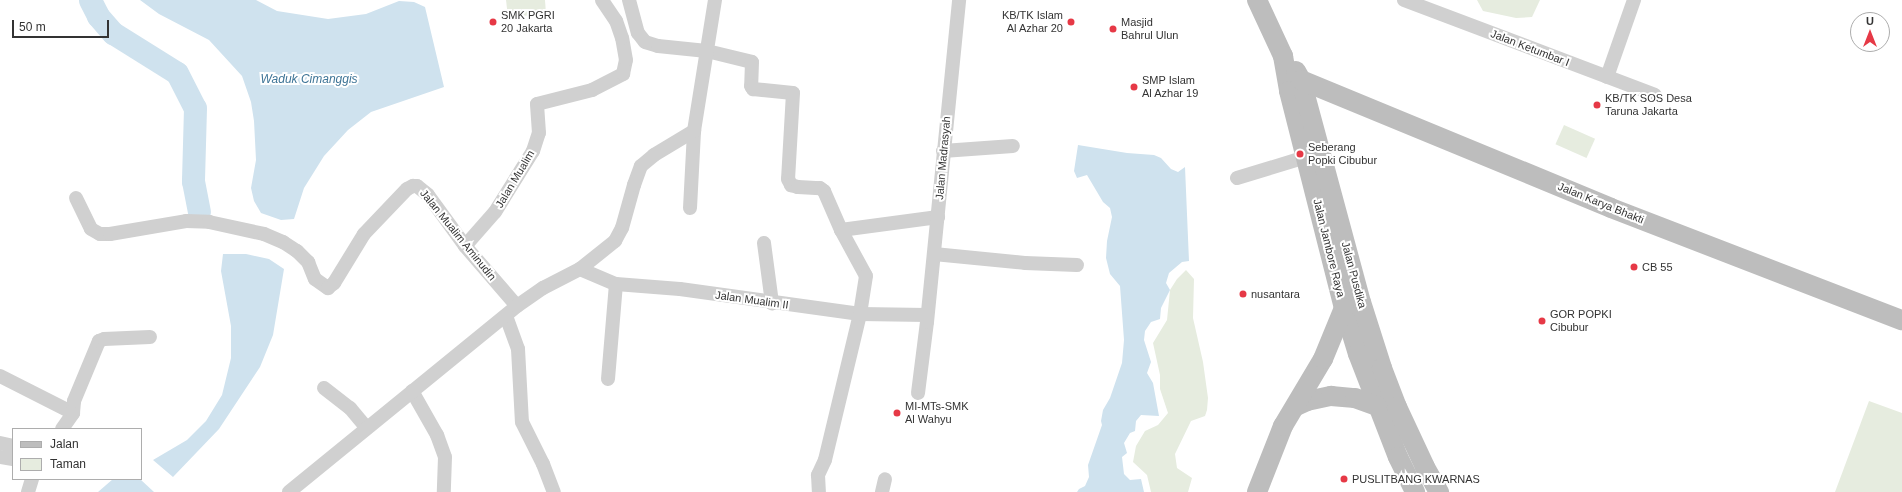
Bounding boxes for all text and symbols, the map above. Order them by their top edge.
place label: SMK PGRI 20 Jakarta [501,9,555,35]
place label: KB/TK Islam Al Azhar 20 [1002,9,1063,35]
scale bar [14,12,111,38]
north arrow [1850,12,1890,52]
text: U [1866,15,1874,27]
place label: Masjid Bahrul Ulun [1121,16,1178,42]
marker: SMK PGRI 20 Jakarta [488,17,498,27]
marker: KB/TK Islam Al Azhar 20 [1066,17,1076,27]
text: 50 m [19,20,46,34]
marker: Masjid Bahrul Ulun [1108,24,1118,34]
street label: Jalan Ketumbar I [1489,27,1571,69]
water label: Waduk Cimanggis [260,73,358,87]
place label: SMP Islam Al Azhar 19 [1142,74,1199,100]
marker: SMP Islam Al Azhar 19 [1129,82,1139,92]
place label: KB/TK SOS Desa Taruna Jakarta [1605,92,1692,118]
marker: KB/TK SOS Desa Taruna Jakarta [1592,100,1602,110]
street label: Jalan Madrasyah [933,116,953,200]
place label: Seberang Popki Cibubur [1308,141,1377,167]
street label: Jalan Mualim [493,148,537,210]
marker: Seberang Popki Cibubur [1295,149,1305,159]
street label: Jalan Karya Bhakti [1556,180,1646,226]
street label: Jalan Mualim Aminudin [417,187,499,283]
street label: Jalan Jambore Raya [1310,197,1348,299]
street label: Jalan Pusdika [1339,240,1369,310]
place label: CB 55 [1642,260,1673,274]
marker: CB 55 [1629,262,1639,272]
place label: nusantara [1251,287,1300,301]
street label: Jalan Mualim II [714,288,790,312]
marker: nusantara [1238,289,1248,299]
place label: GOR POPKI Cibubur [1550,308,1612,334]
marker: GOR POPKI Cibubur [1537,316,1547,326]
place label: MI-MTs-SMK Al Wahyu [905,400,969,426]
marker: MI-MTs-SMK Al Wahyu [892,408,902,418]
legend [12,428,142,480]
text: Jalan [50,437,79,451]
text: Taman [50,457,86,471]
place label: PUSLITBANG KWARNAS [1352,472,1480,486]
marker: PUSLITBANG KWARNAS [1339,474,1349,484]

